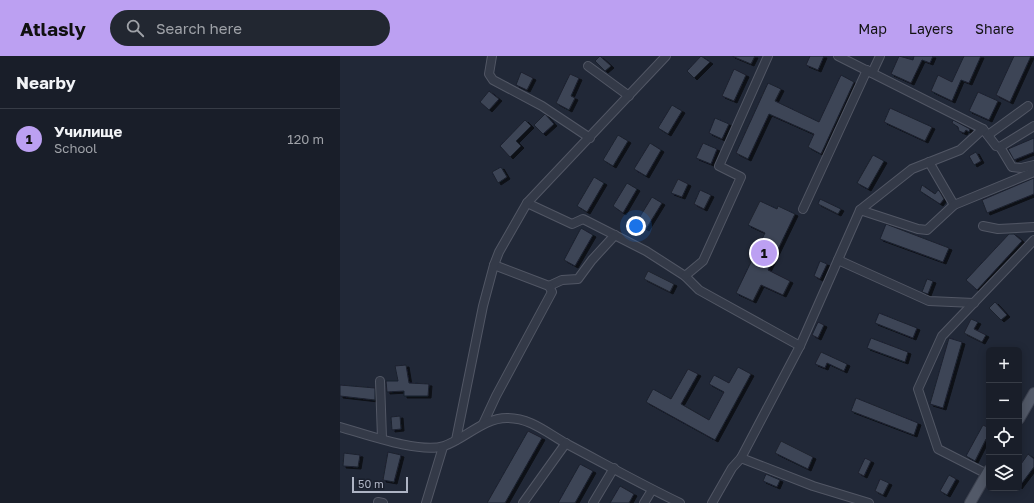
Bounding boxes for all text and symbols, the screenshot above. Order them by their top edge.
search box [110,10,390,46]
text: Atlasly [20,17,86,40]
icon: search [124,17,146,39]
text: Search here [156,19,242,37]
text: Map [858,20,887,37]
text: Layers [909,20,953,37]
text: Share [975,20,1014,37]
text: Nearby [16,72,76,93]
text: Училище [54,122,122,140]
text: 1 [26,131,32,147]
text: 120 m [287,131,324,147]
text: School [54,140,97,156]
your location [626,216,646,236]
pin: 1 [751,238,777,268]
map controls [986,347,1022,491]
button: + [986,347,1022,383]
button: − [986,383,1022,419]
button: locate [986,419,1022,455]
button: layers [986,455,1022,491]
scale bar [352,475,408,494]
text: 50 m [358,477,384,490]

